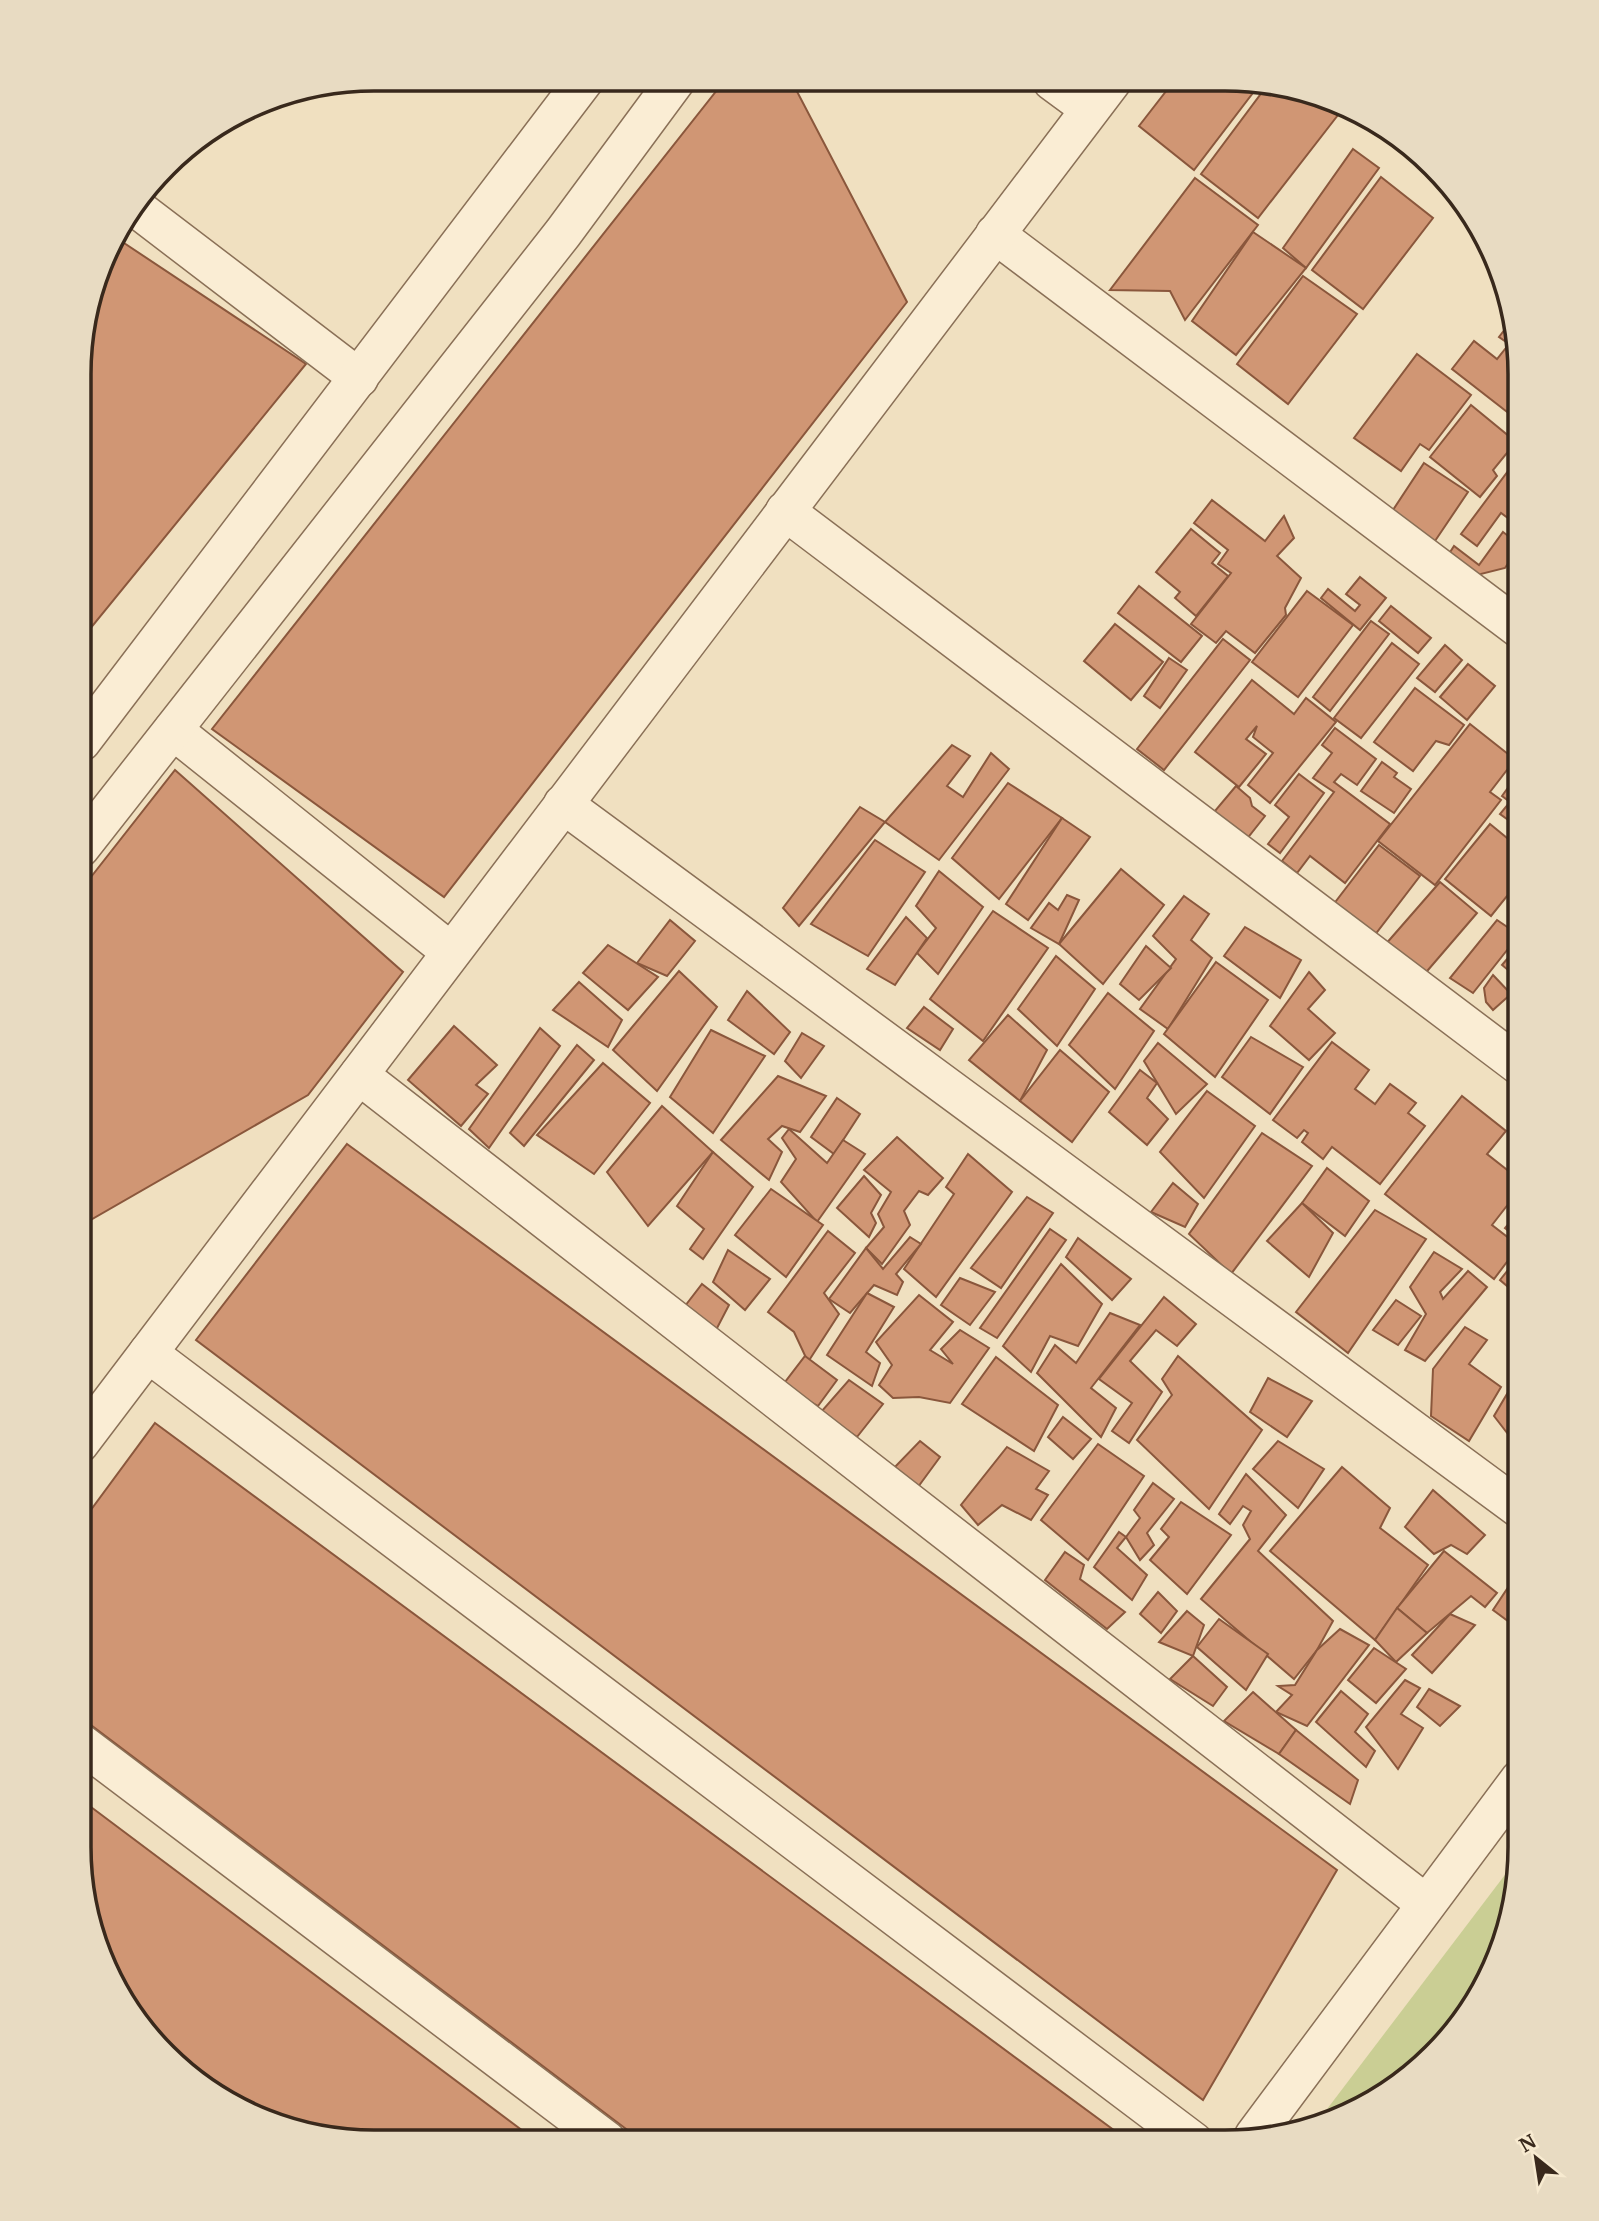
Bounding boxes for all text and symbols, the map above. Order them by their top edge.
north arrow [1501,2123,1571,2193]
text: N [1515,2129,1540,2157]

